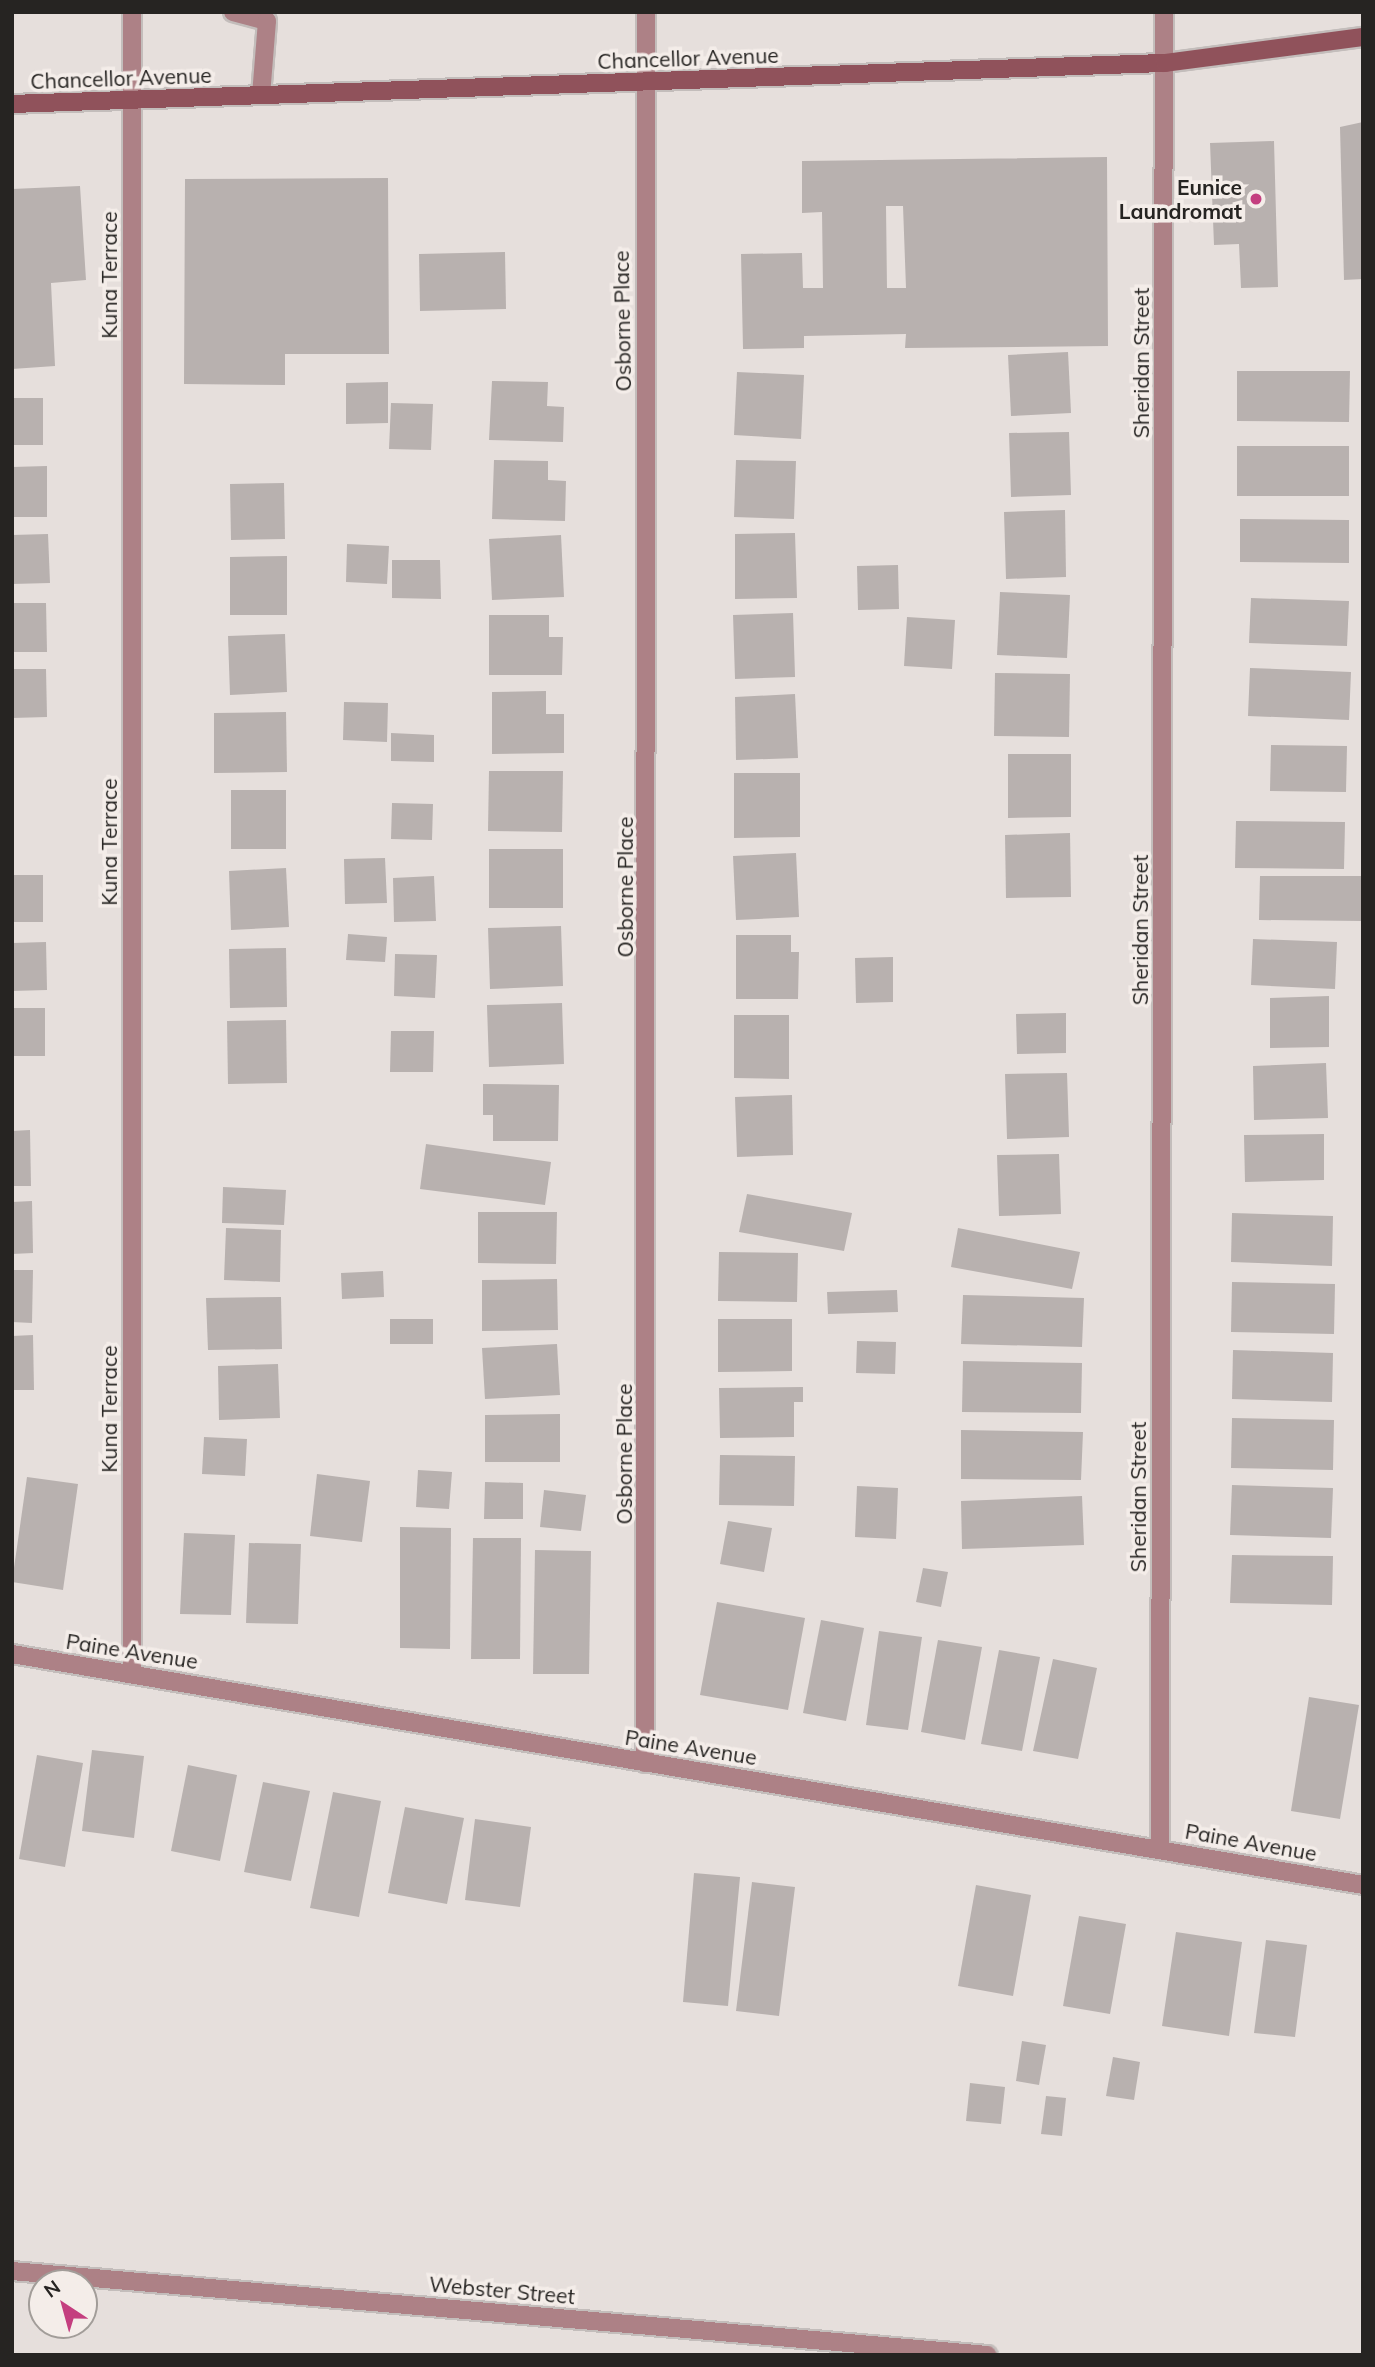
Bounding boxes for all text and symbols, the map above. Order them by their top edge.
street label: Chancellor Avenue [597,42,779,74]
street label: Chancellor Avenue [30,62,212,94]
place label: Eunice Laundromat [1119,174,1242,224]
marker: Eunice Laundromat [1248,191,1264,207]
street label: Kuna Terrace [96,211,122,339]
street label: Osborne Place [608,250,636,392]
street label: Sheridan Street [1128,288,1154,438]
street label: Kuna Terrace [96,778,122,906]
street label: Osborne Place [612,817,638,957]
street label: Sheridan Street [1127,855,1153,1005]
street label: Kuna Terrace [96,1345,122,1473]
street label: Osborne Place [611,1384,637,1524]
street label: Sheridan Street [1125,1422,1151,1572]
street label: Paine Avenue [64,1628,200,1674]
street label: Paine Avenue [623,1724,759,1770]
street label: Paine Avenue [1183,1818,1319,1866]
north arrow [28,2269,98,2339]
street label: Webster Street [428,2271,576,2309]
text: N [39,2275,65,2303]

